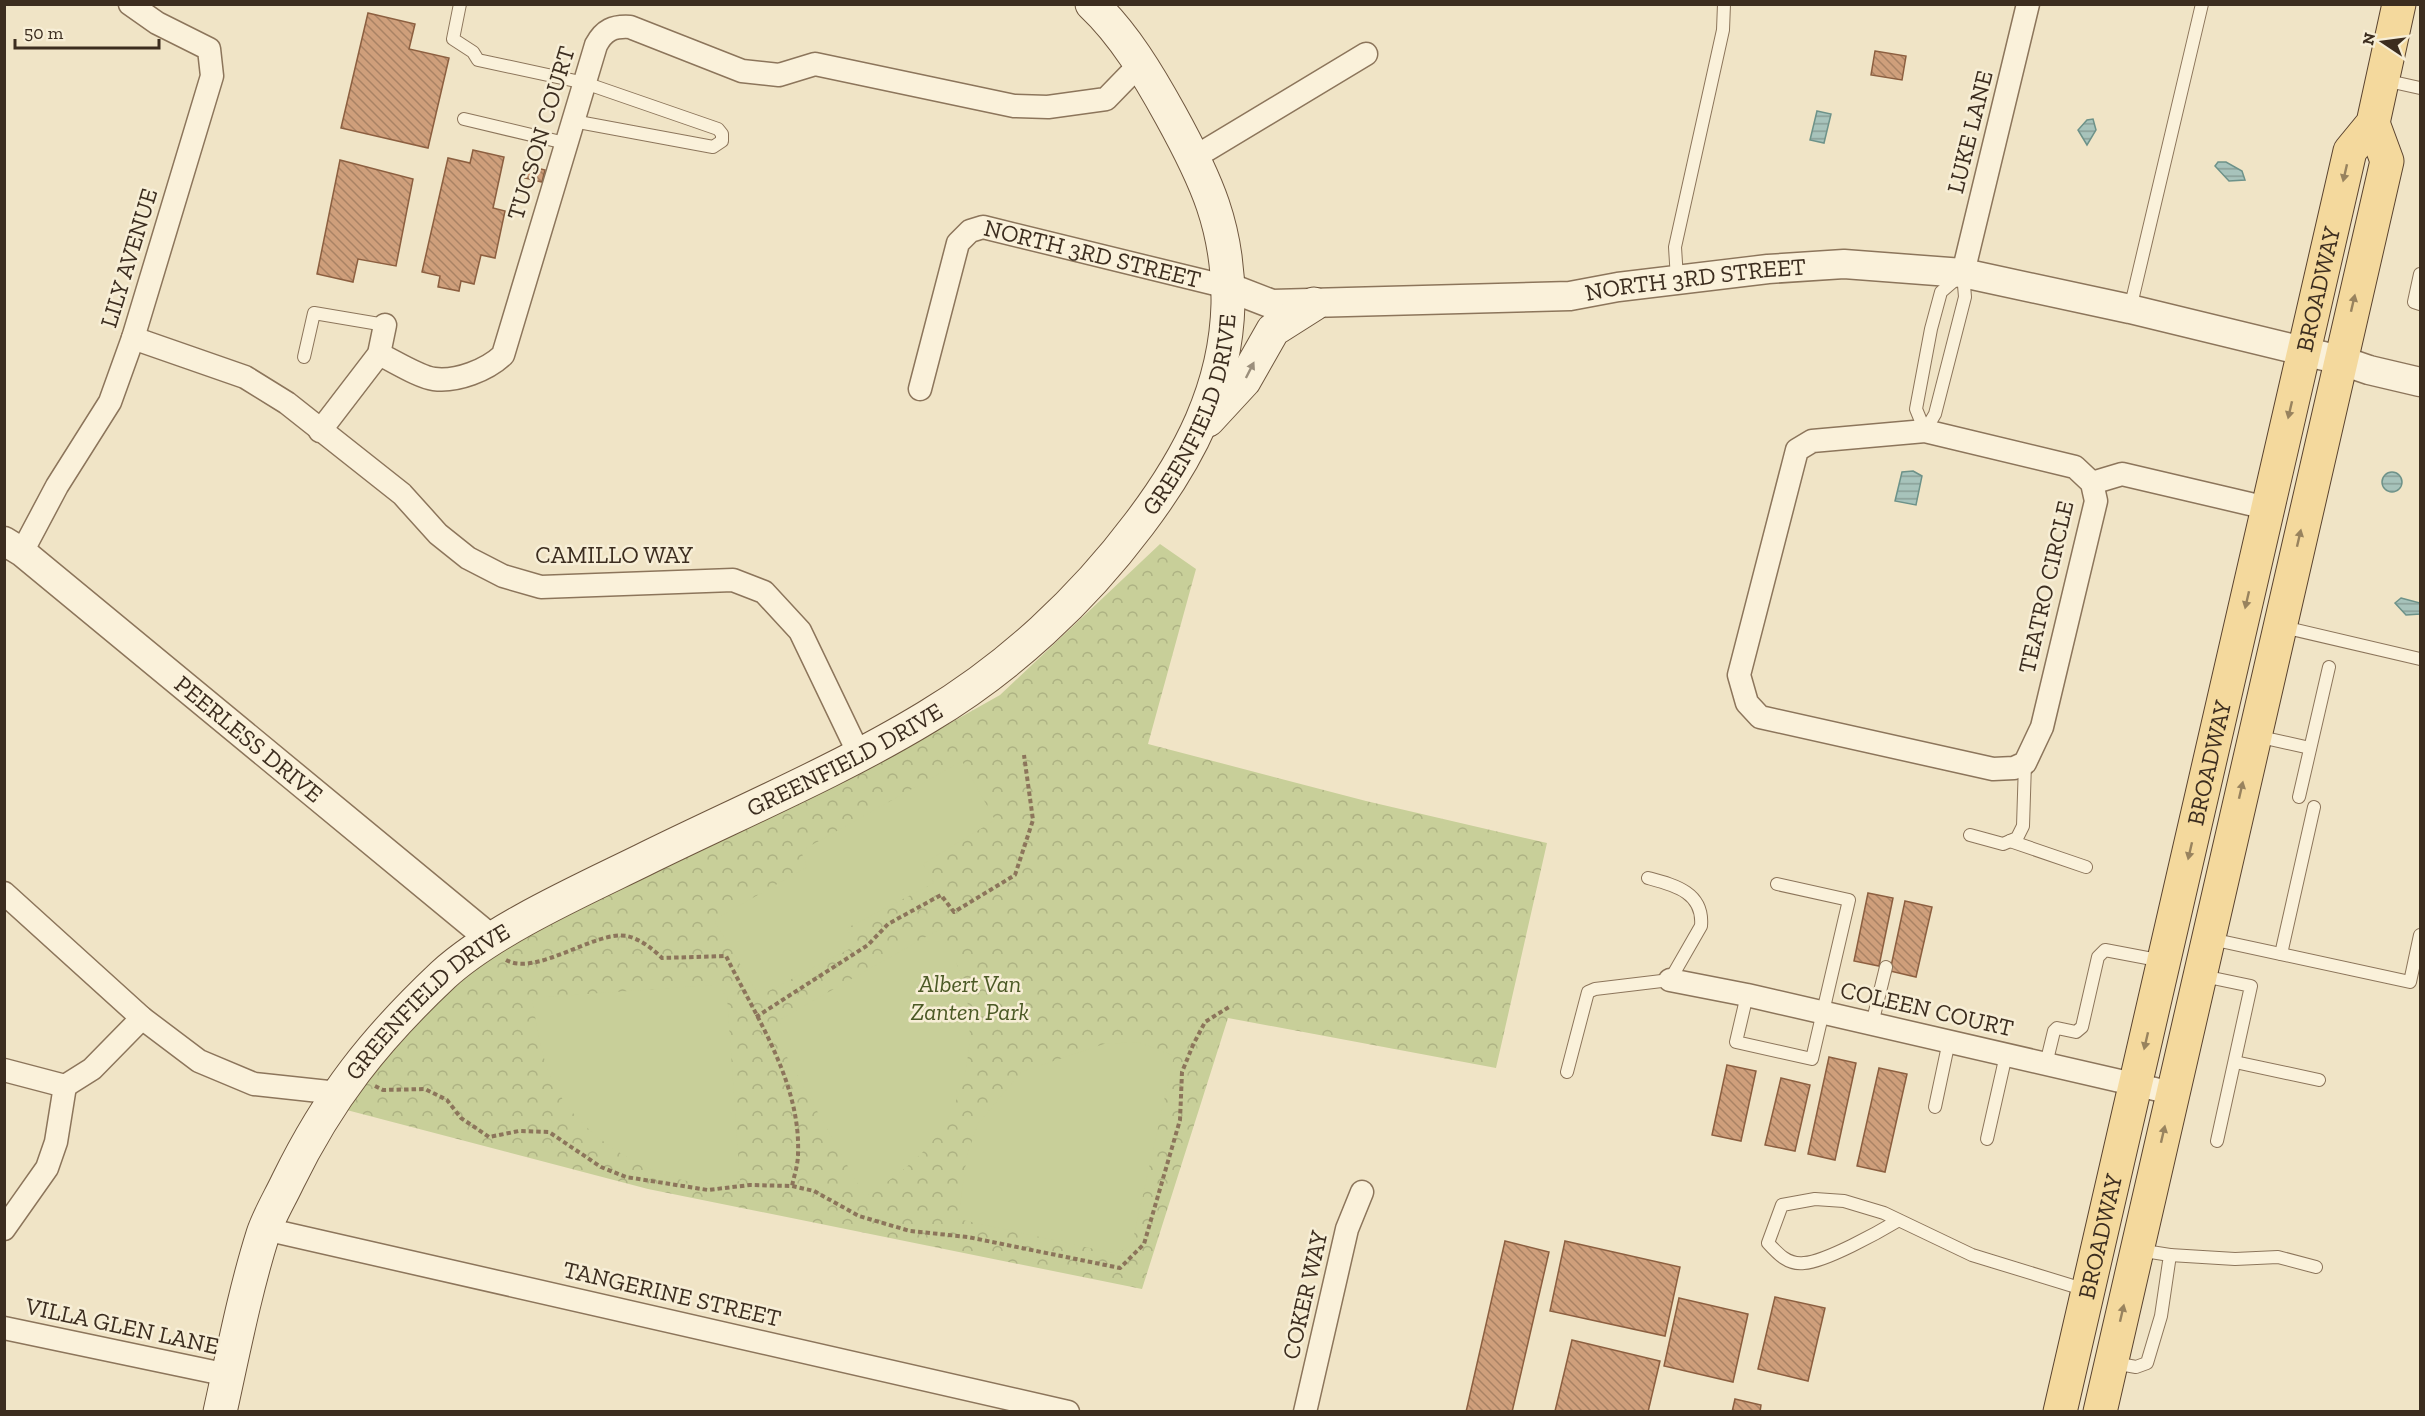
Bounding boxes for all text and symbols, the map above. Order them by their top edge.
scale bar [15,12,159,50]
north arrow [2353,12,2413,72]
text: 50 m [24,22,64,44]
text: N [2358,31,2379,47]
street label: TUCSON COURT [500,42,581,223]
street label: LUKE LANE [1940,68,1999,196]
one-way arrow [2340,163,2349,182]
street label: LILY AVENUE [94,185,163,331]
street label: NORTH 3RD STREET [981,213,1204,294]
street label: BROADWAY [2289,224,2346,355]
street label: NORTH 3RD STREET [1583,252,1807,307]
one-way arrow [2349,294,2359,312]
street label: GREENFIELD DRIVE [1135,313,1242,521]
one-way arrow [1245,361,1255,378]
one-way arrow [2285,401,2295,419]
street label: TEATRO CIRCLE [2012,498,2079,676]
one-way arrow [2294,529,2304,548]
street label: CAMILLO WAY [535,540,693,569]
one-way arrow [2241,591,2251,609]
street label: PEERLESS DRIVE [169,669,329,808]
street label: GREENFIELD DRIVE [742,696,948,822]
street label: BROADWAY [2180,697,2237,828]
one-way arrow [2237,780,2246,799]
one-way arrow [2184,842,2194,861]
street label: GREENFIELD DRIVE [339,916,515,1085]
park label: Albert Van Zanten Park [911,969,1030,1026]
street label: COLEEN COURT [1838,975,2017,1043]
one-way arrow [2141,1032,2151,1051]
one-way arrow [2158,1125,2168,1143]
street label: BROADWAY [2071,1171,2128,1302]
street label: COKER WAY [1276,1227,1333,1362]
street label: TANGERINE STREET [560,1254,784,1333]
street label: VILLA GLEN LANE [22,1291,221,1360]
one-way arrow [2118,1304,2128,1323]

